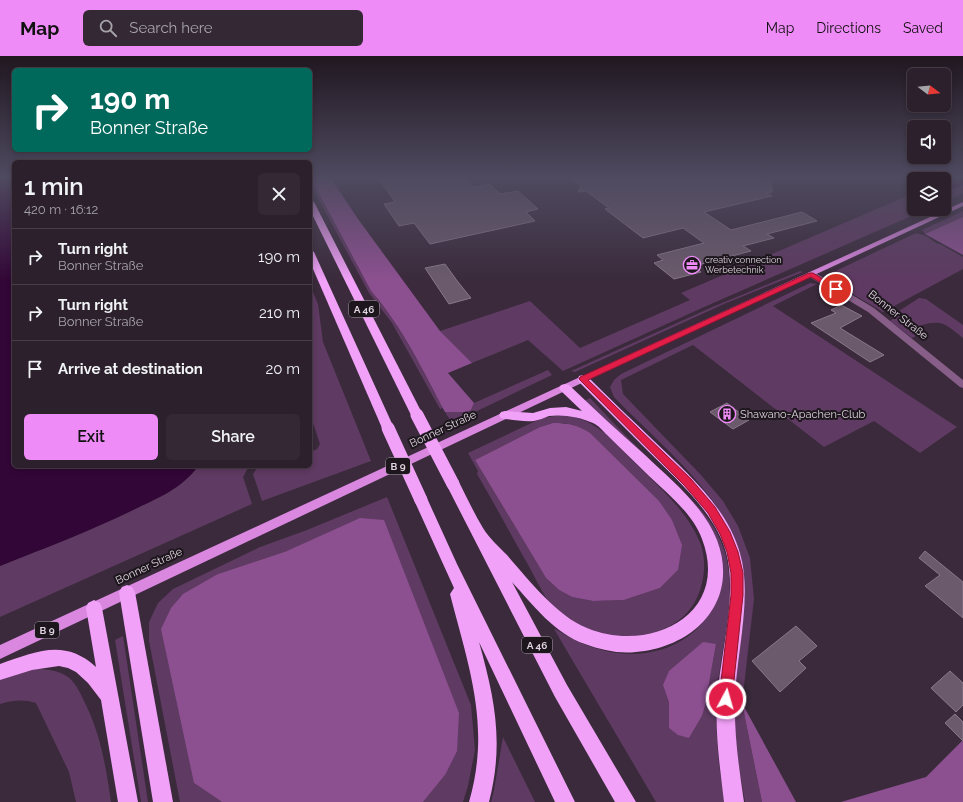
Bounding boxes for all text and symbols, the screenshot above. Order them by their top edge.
search box [83,10,363,46]
text: Map [20,17,59,39]
icon: search [97,17,119,39]
text: Search here [129,19,213,37]
text: Map [766,20,794,36]
text: Directions [816,20,881,36]
text: Saved [903,20,943,36]
north arrow [907,68,951,112]
map controls [907,68,951,216]
text: 190 m [90,83,170,116]
icon: right [24,84,76,136]
text: Bonner Straße [90,117,208,138]
button: sound [907,120,951,164]
text: 1 min [24,172,84,201]
button: layers [907,172,951,216]
button: close [258,173,300,215]
text: 420 m · 16:12 [24,202,98,217]
text: Turn right [58,240,128,258]
icon: right [24,246,46,268]
text: 190 m [258,248,300,266]
office icon: creativ connection Werbetechnik [682,255,702,275]
place label: creativ connection Werbetechnik [705,255,781,275]
text: Bonner Straße [58,258,143,273]
pin [819,272,853,306]
icon: arrive [825,278,847,300]
street label: Bonner Straße [866,288,931,343]
text: Turn right [58,296,128,314]
road number: A 46 [349,301,379,317]
icon: right [24,302,46,324]
text: 210 m [259,304,300,322]
text: Bonner Straße [58,314,143,329]
icon: arrive [24,358,46,380]
text: Arrive at destination [58,360,203,378]
text: 20 m [265,360,300,378]
building icon: Shawano-Apachen-Club [717,404,737,424]
street label: Bonner Straße [408,408,479,450]
place label: Shawano-Apachen-Club [740,408,866,421]
button: Exit [24,414,158,460]
button: Share [166,414,300,460]
road number: B 9 [386,458,410,474]
street label: Bonner Straße [114,545,185,587]
road number: B 9 [35,622,59,638]
road number: A 46 [522,637,552,653]
position arrow [705,678,747,720]

